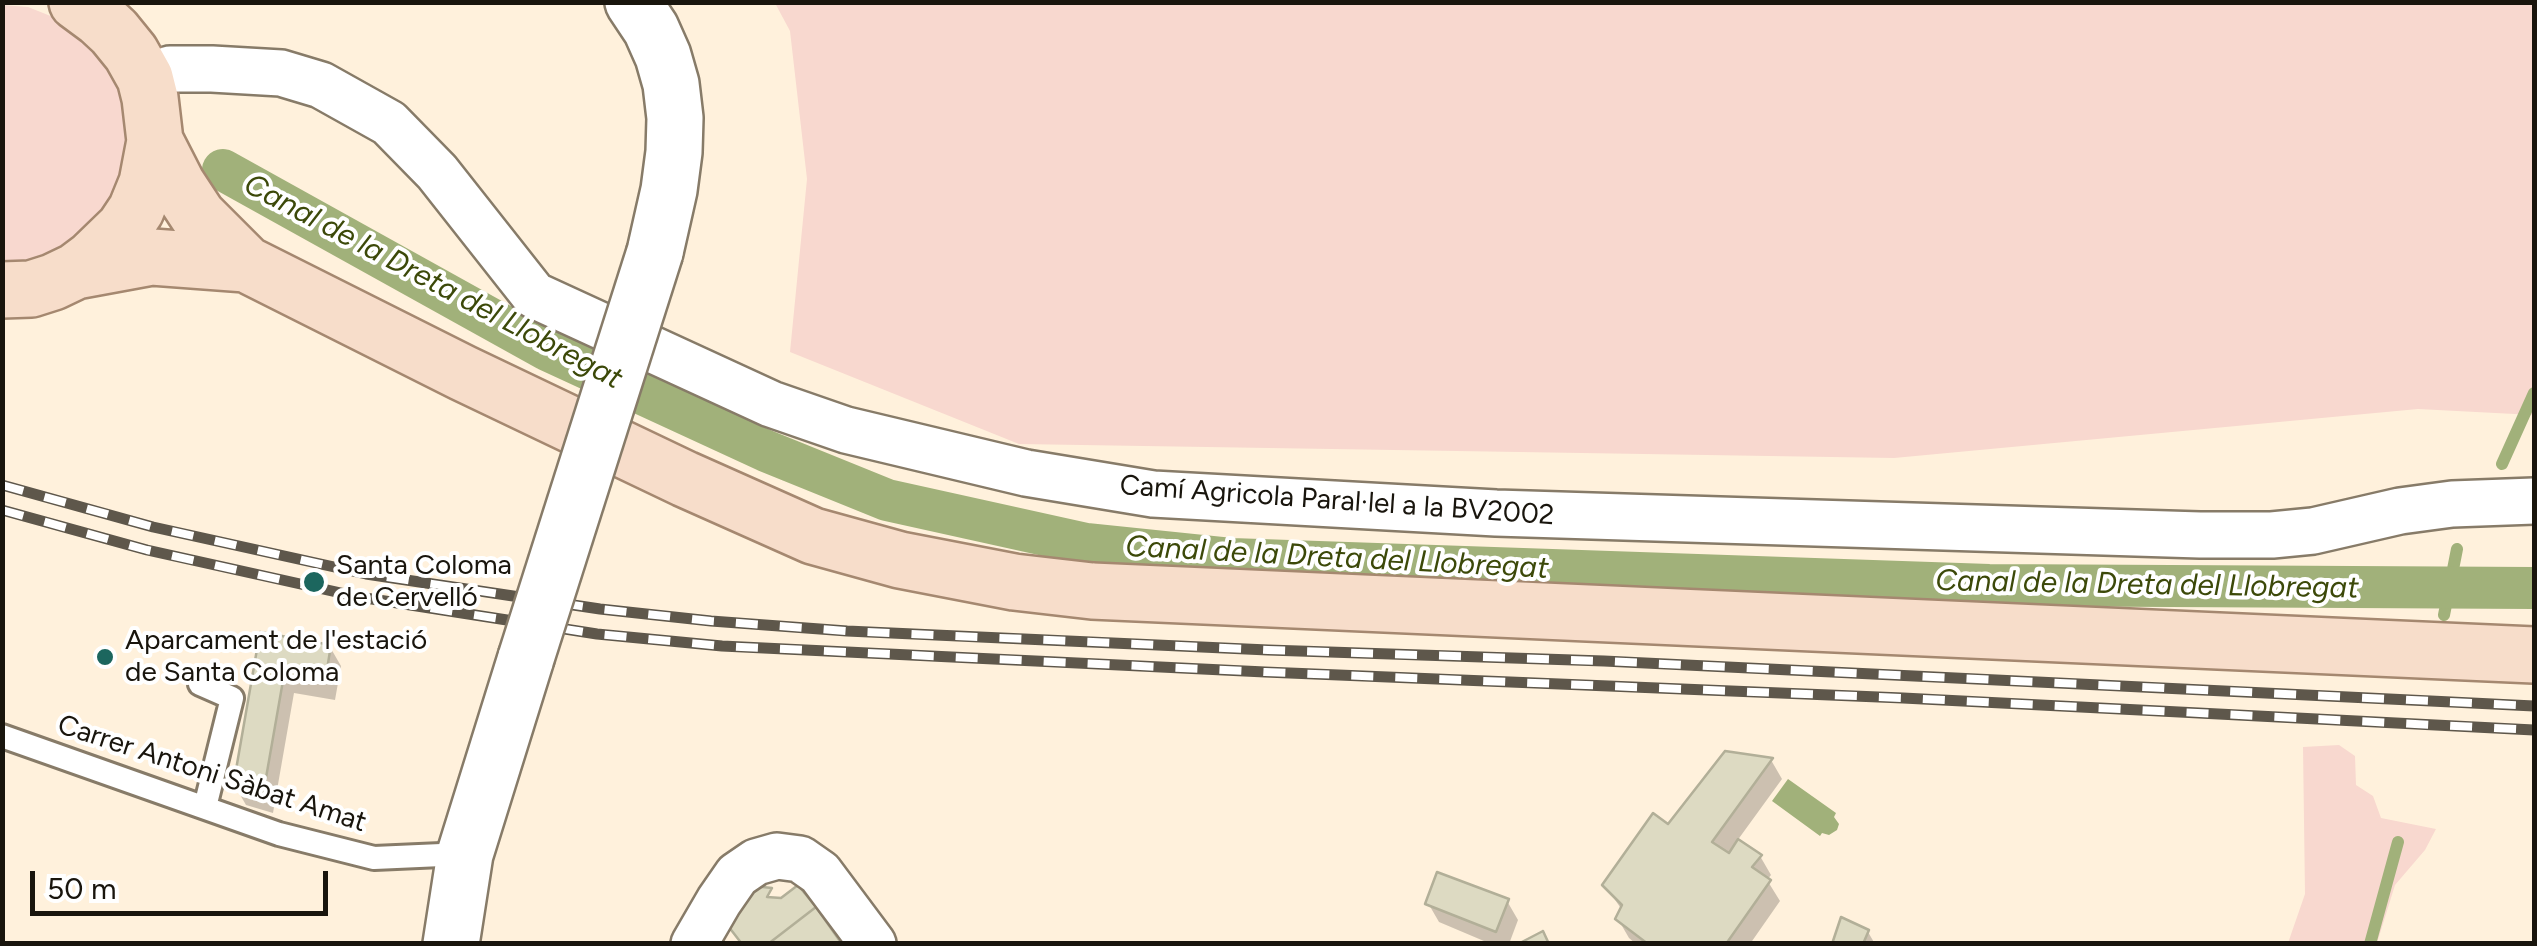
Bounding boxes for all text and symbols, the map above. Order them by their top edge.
water label: Canal de la Dreta del Llobregat [238,167,628,397]
street label: Camí Agricola Paral·lel a la BV2002 [1119,469,1555,533]
water label: Canal de la Dreta del Llobregat [1125,529,1549,587]
place label: Santa Coloma de Cervelló [336,549,512,615]
water label: Canal de la Dreta del Llobregat [1935,563,2359,607]
marker: Santa Coloma de Cervelló [301,569,327,595]
place label: Aparcament de l'estació de Santa Coloma [125,624,427,690]
marker: Aparcament de l'estació de Santa Coloma [94,646,116,668]
street label: Carrer Antoni Sàbat Amat [53,708,371,840]
scale bar [35,851,332,913]
text: 50 m [47,870,116,907]

